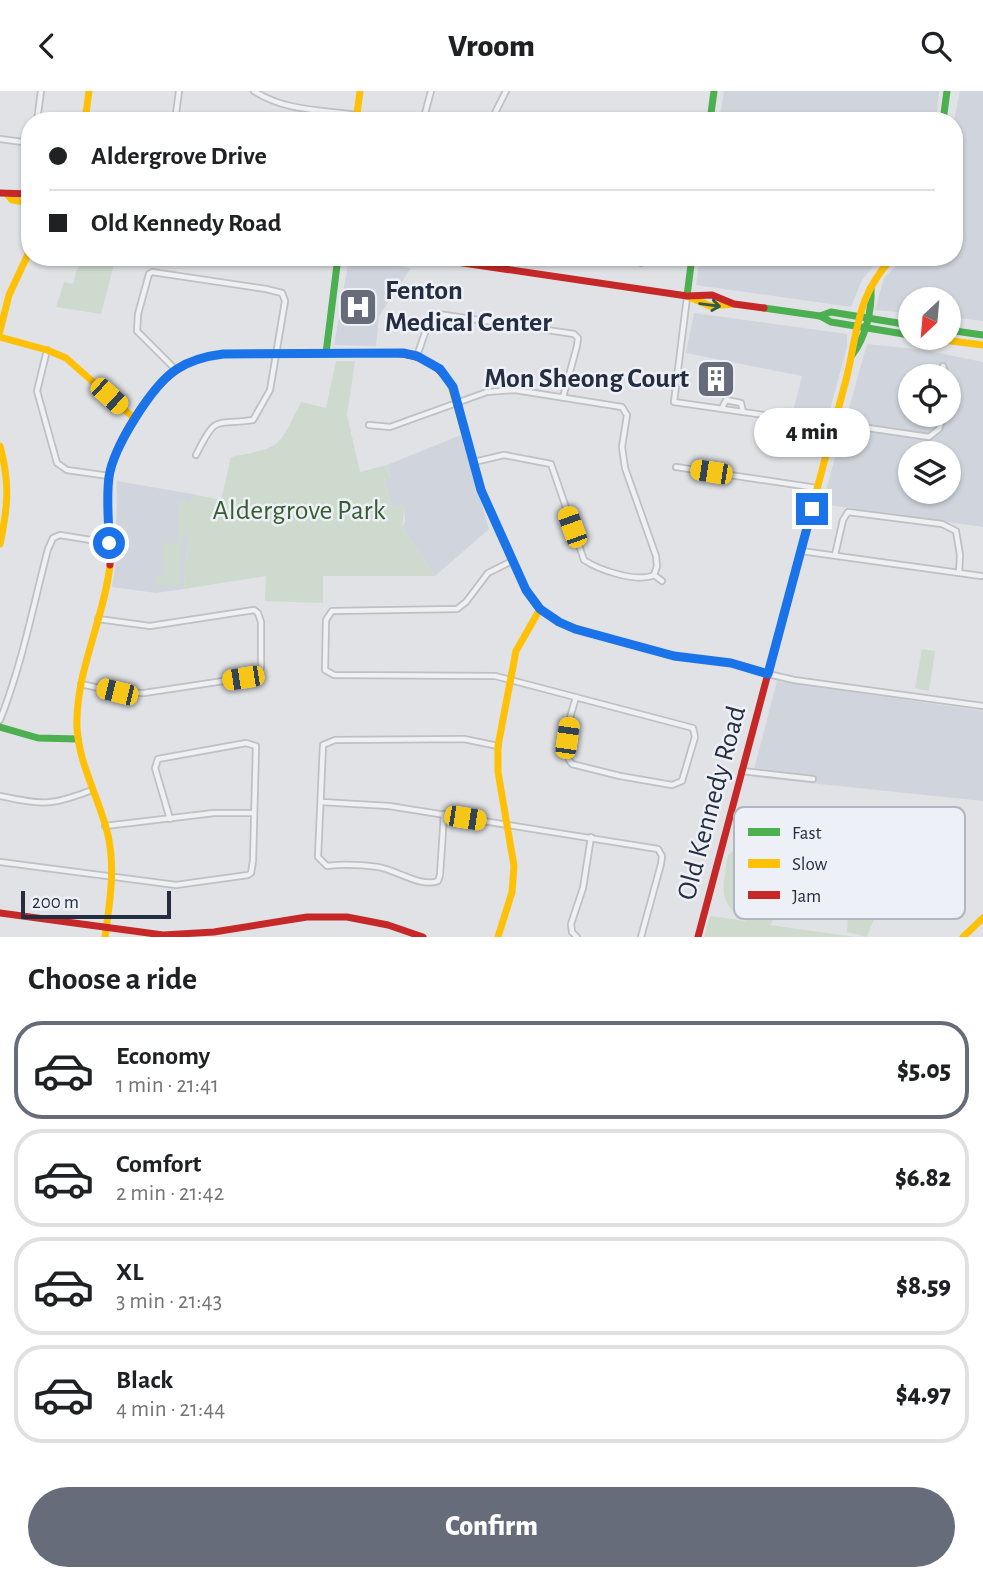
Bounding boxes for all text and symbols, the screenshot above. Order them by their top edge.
icon: back [28,27,66,65]
icon: search [917,27,955,65]
text: Vroom [448,30,535,62]
text: Aldergrove Drive [91,143,267,169]
text: Old Kennedy Road [91,210,281,236]
place label: Fenton Medical Center [385,277,552,337]
hospital icon: Fenton Medical Center [337,286,379,328]
north arrow [898,287,961,350]
map controls [898,287,961,504]
one-way arrow [698,299,720,312]
building icon: Mon Sheong Court [695,358,737,400]
button: locate [898,364,961,427]
place label: Mon Sheong Court [484,365,690,393]
car [87,374,132,418]
callout: 4 min [754,407,870,457]
text: 4 min [786,421,838,444]
button: layers [898,441,961,504]
car [689,458,734,486]
route end [796,493,828,525]
park label: Aldergrove Park [213,497,386,525]
car [555,504,590,550]
route start [93,527,125,559]
car [221,664,266,692]
car [95,677,140,707]
street label: Old Kennedy Road [673,703,751,903]
car [554,716,581,760]
car [443,804,488,832]
legend [734,807,965,919]
text: Fast [792,824,822,843]
text: Slow [792,855,828,874]
text: Jam [792,887,821,906]
scale bar [21,888,172,920]
text: 200 m [32,893,79,912]
text: Choose a ride [28,963,197,995]
icon: car [32,1039,95,1102]
text: Economy [116,1043,210,1069]
text: $5.05 [897,1057,951,1083]
text: 1 min · 21:41 [116,1074,219,1097]
icon: car [32,1147,95,1210]
text: Comfort [116,1151,201,1177]
text: $6.82 [895,1165,951,1191]
text: 2 min · 21:42 [116,1182,224,1205]
icon: car [32,1255,95,1318]
text: XL [116,1259,143,1285]
text: $8.59 [896,1273,951,1299]
text: 3 min · 21:43 [116,1290,222,1313]
icon: car [32,1363,95,1426]
text: Black [116,1367,173,1393]
text: $4.97 [896,1381,951,1407]
text: 4 min · 21:44 [116,1398,225,1421]
button: Confirm [28,1487,955,1567]

